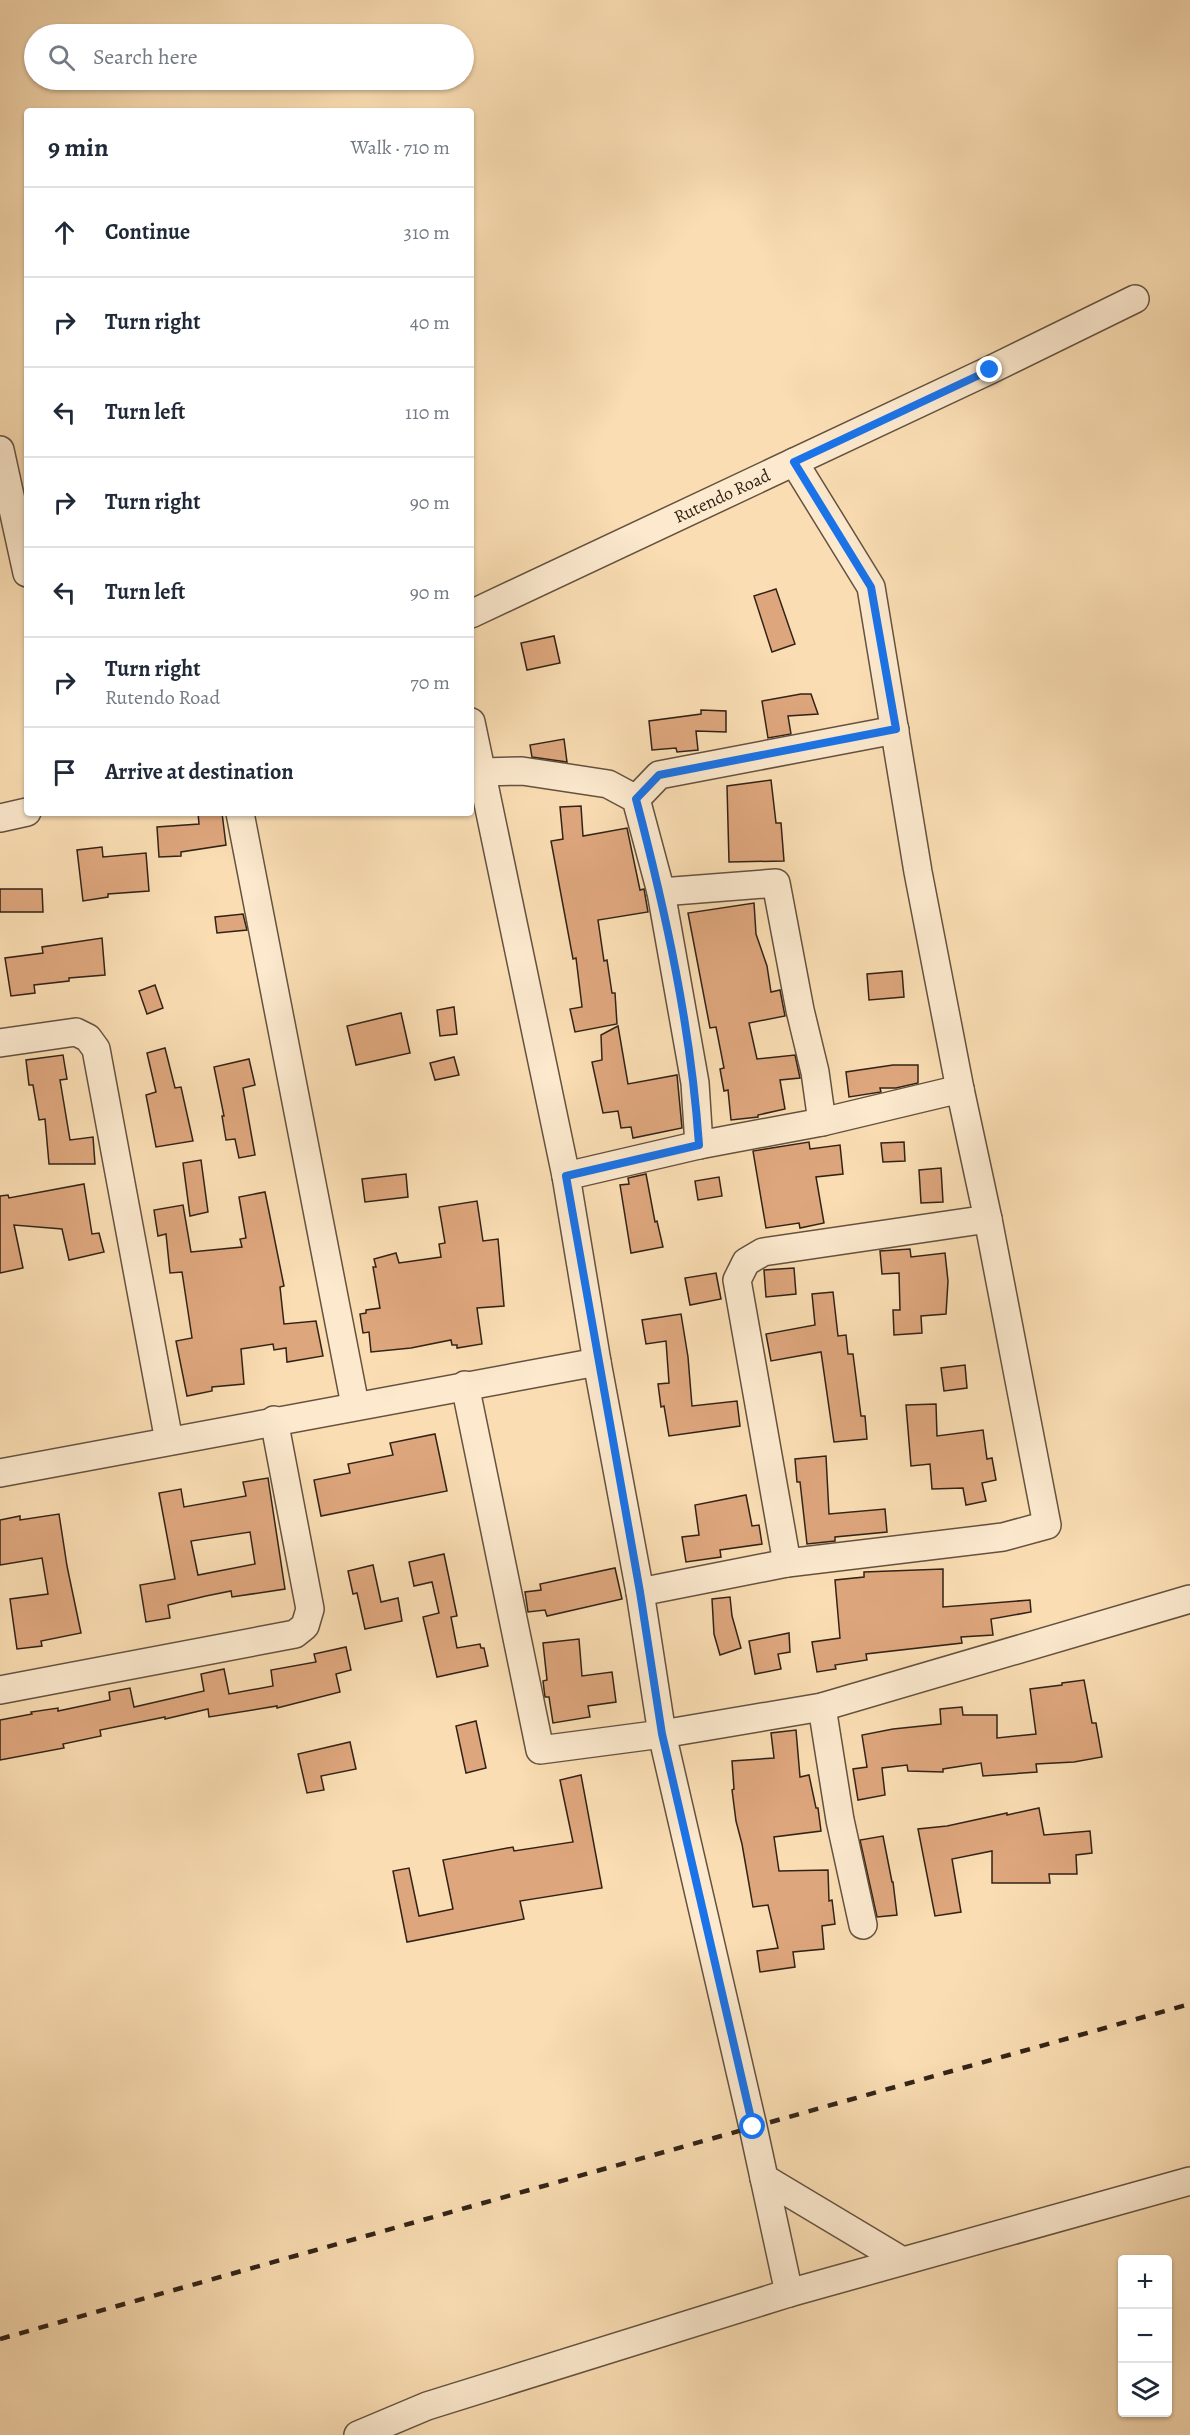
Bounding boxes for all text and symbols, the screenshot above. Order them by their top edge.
search box [24,24,474,90]
icon: search [45,41,78,74]
text: Search here [93,42,198,72]
text: 9 min [48,130,109,165]
text: Walk · 710 m [350,134,450,161]
icon: ahead [48,216,81,249]
text: Continue [105,217,190,247]
text: 310 m [404,219,450,246]
icon: right [48,306,81,339]
text: Turn right [105,307,201,337]
text: 40 m [410,309,450,336]
route end [976,356,1002,382]
icon: left [48,396,81,429]
text: Turn left [105,397,185,427]
text: 110 m [405,399,450,426]
street label: Rutendo Road [670,463,774,529]
icon: right [48,486,81,519]
text: Turn right [105,487,201,517]
text: 90 m [410,489,450,516]
icon: left [48,576,81,609]
text: Turn left [105,577,185,607]
text: 90 m [410,579,450,606]
text: Turn right [105,654,201,684]
icon: right [48,666,81,699]
text: 70 m [410,669,450,696]
text: Rutendo Road [105,684,220,711]
icon: arrive [48,756,81,789]
text: Arrive at destination [105,757,294,787]
route start [739,2113,765,2139]
map controls [1118,2255,1172,2417]
button: + [1118,2255,1172,2309]
button: − [1118,2309,1172,2363]
button: layers [1118,2363,1172,2417]

